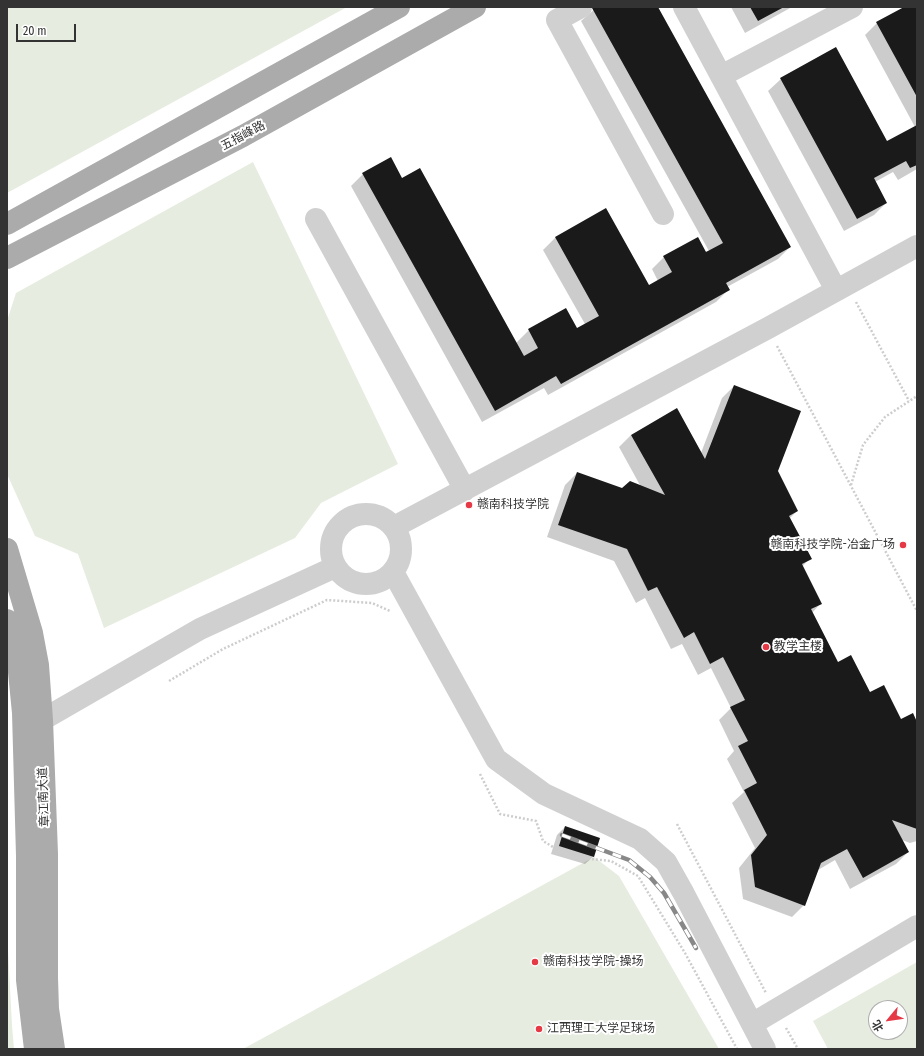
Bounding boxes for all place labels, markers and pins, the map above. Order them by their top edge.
place label: 赣南科技学院 [477,498,549,512]
marker: 赣南科技学院 [464,500,474,510]
place label: 赣南科技学院-冶金广场 [771,538,895,552]
marker: 赣南科技学院-冶金广场 [898,540,908,550]
place label: 教学主楼 [774,640,822,654]
marker: 教学主楼 [761,642,771,652]
place label: 赣南科技学院-操场 [543,955,643,969]
marker: 赣南科技学院-操场 [530,957,540,967]
place label: 江西理工大学足球场 [547,1022,655,1036]
marker: 江西理工大学足球场 [534,1024,544,1034]

